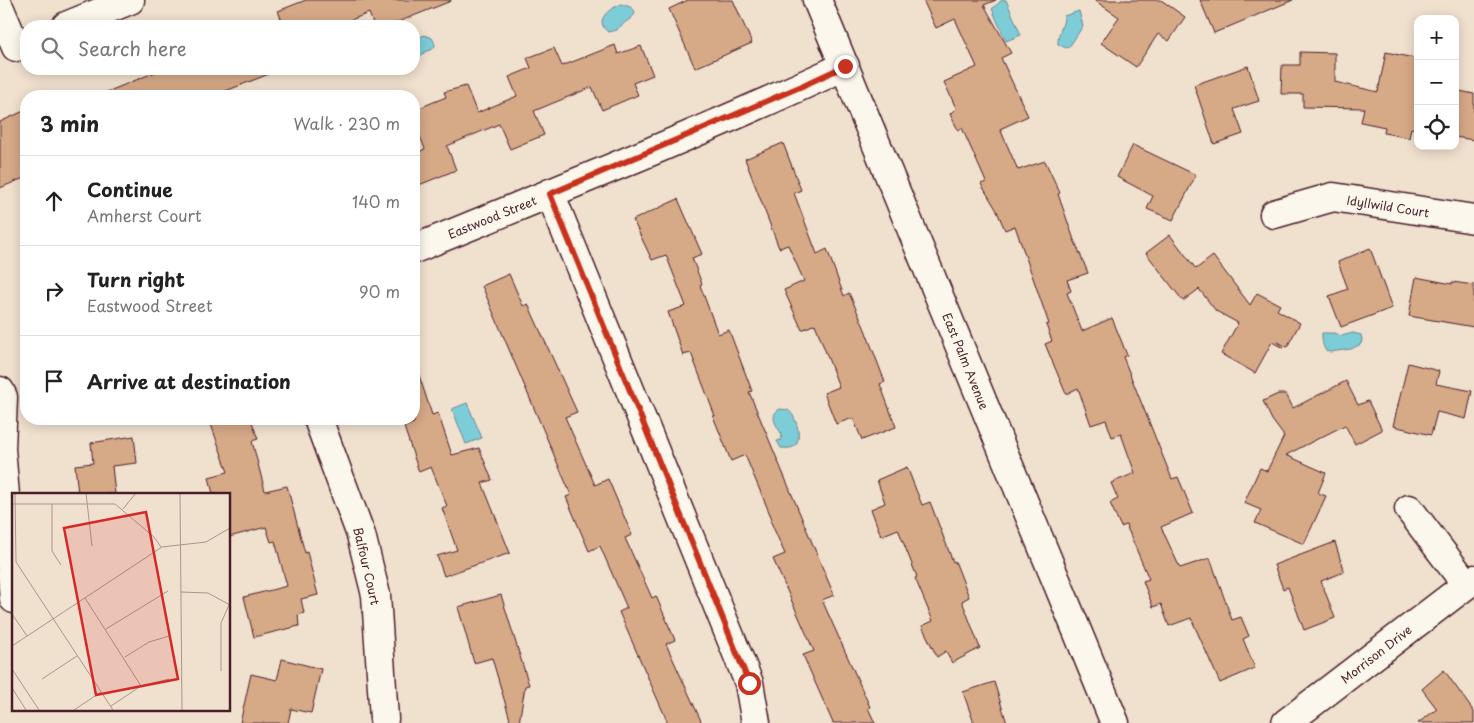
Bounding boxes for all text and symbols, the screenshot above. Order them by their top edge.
map controls [1414,15,1459,150]
button: + [1414,15,1459,60]
search box [20,20,420,75]
icon: search [38,34,66,62]
text: Search here [78,34,187,62]
route end [834,55,857,78]
button: − [1414,60,1459,105]
button: locate [1414,105,1459,150]
text: 3 min [40,107,99,139]
text: Walk · 230 m [293,111,400,135]
text: Continue [87,175,173,203]
icon: ahead [40,187,68,215]
text: 140 m [352,189,400,213]
street label: Eastwood Street [445,191,539,243]
street label: Idyllwild Court [1345,191,1431,221]
text: Amherst Court [87,203,201,227]
text: Turn right [87,265,185,293]
icon: right [40,277,68,305]
text: 90 m [359,279,400,303]
text: Eastwood Street [87,293,212,317]
street label: East Palm Avenue [938,310,994,412]
icon: arrive [40,367,68,395]
text: Arrive at destination [87,367,291,395]
inset map [12,493,230,710]
street label: Balfour Court [349,525,385,607]
street label: Morrison Drive [1337,621,1415,687]
route start [738,672,761,695]

